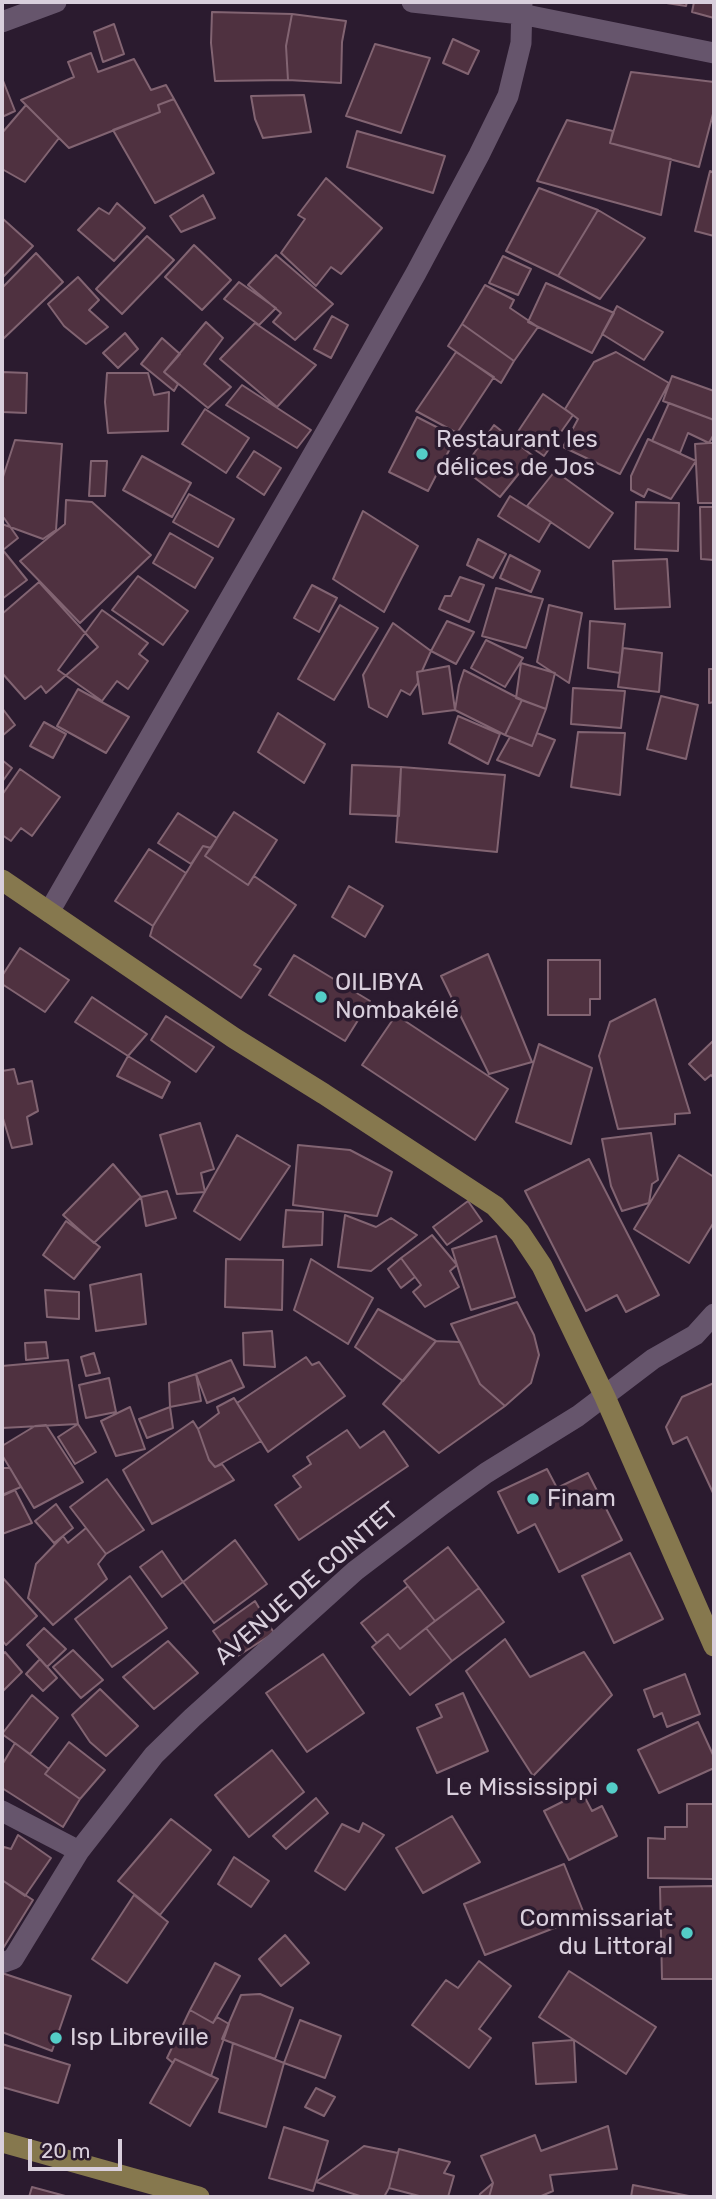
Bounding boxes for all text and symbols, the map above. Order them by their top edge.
place label: Restaurant les délices de Jos [436,426,598,482]
marker: Restaurant les délices de Jos [414,446,430,462]
place label: OILIBYA Nombakélé [335,969,459,1025]
marker: OILIBYA Nombakélé [313,989,329,1005]
place label: Finam [547,1485,616,1513]
marker: Finam [525,1491,541,1507]
street label: AVENUE DE COINTET [209,1496,405,1672]
place label: Le Mississippi [446,1774,598,1802]
marker: Le Mississippi [604,1780,620,1796]
place label: Commissariat du Littoral [520,1905,673,1961]
marker: Commissariat du Littoral [679,1925,695,1941]
place label: Isp Libreville [70,2024,209,2052]
marker: Isp Libreville [48,2030,64,2046]
scale bar [32,2126,126,2170]
text: 20 m [41,2138,90,2163]

